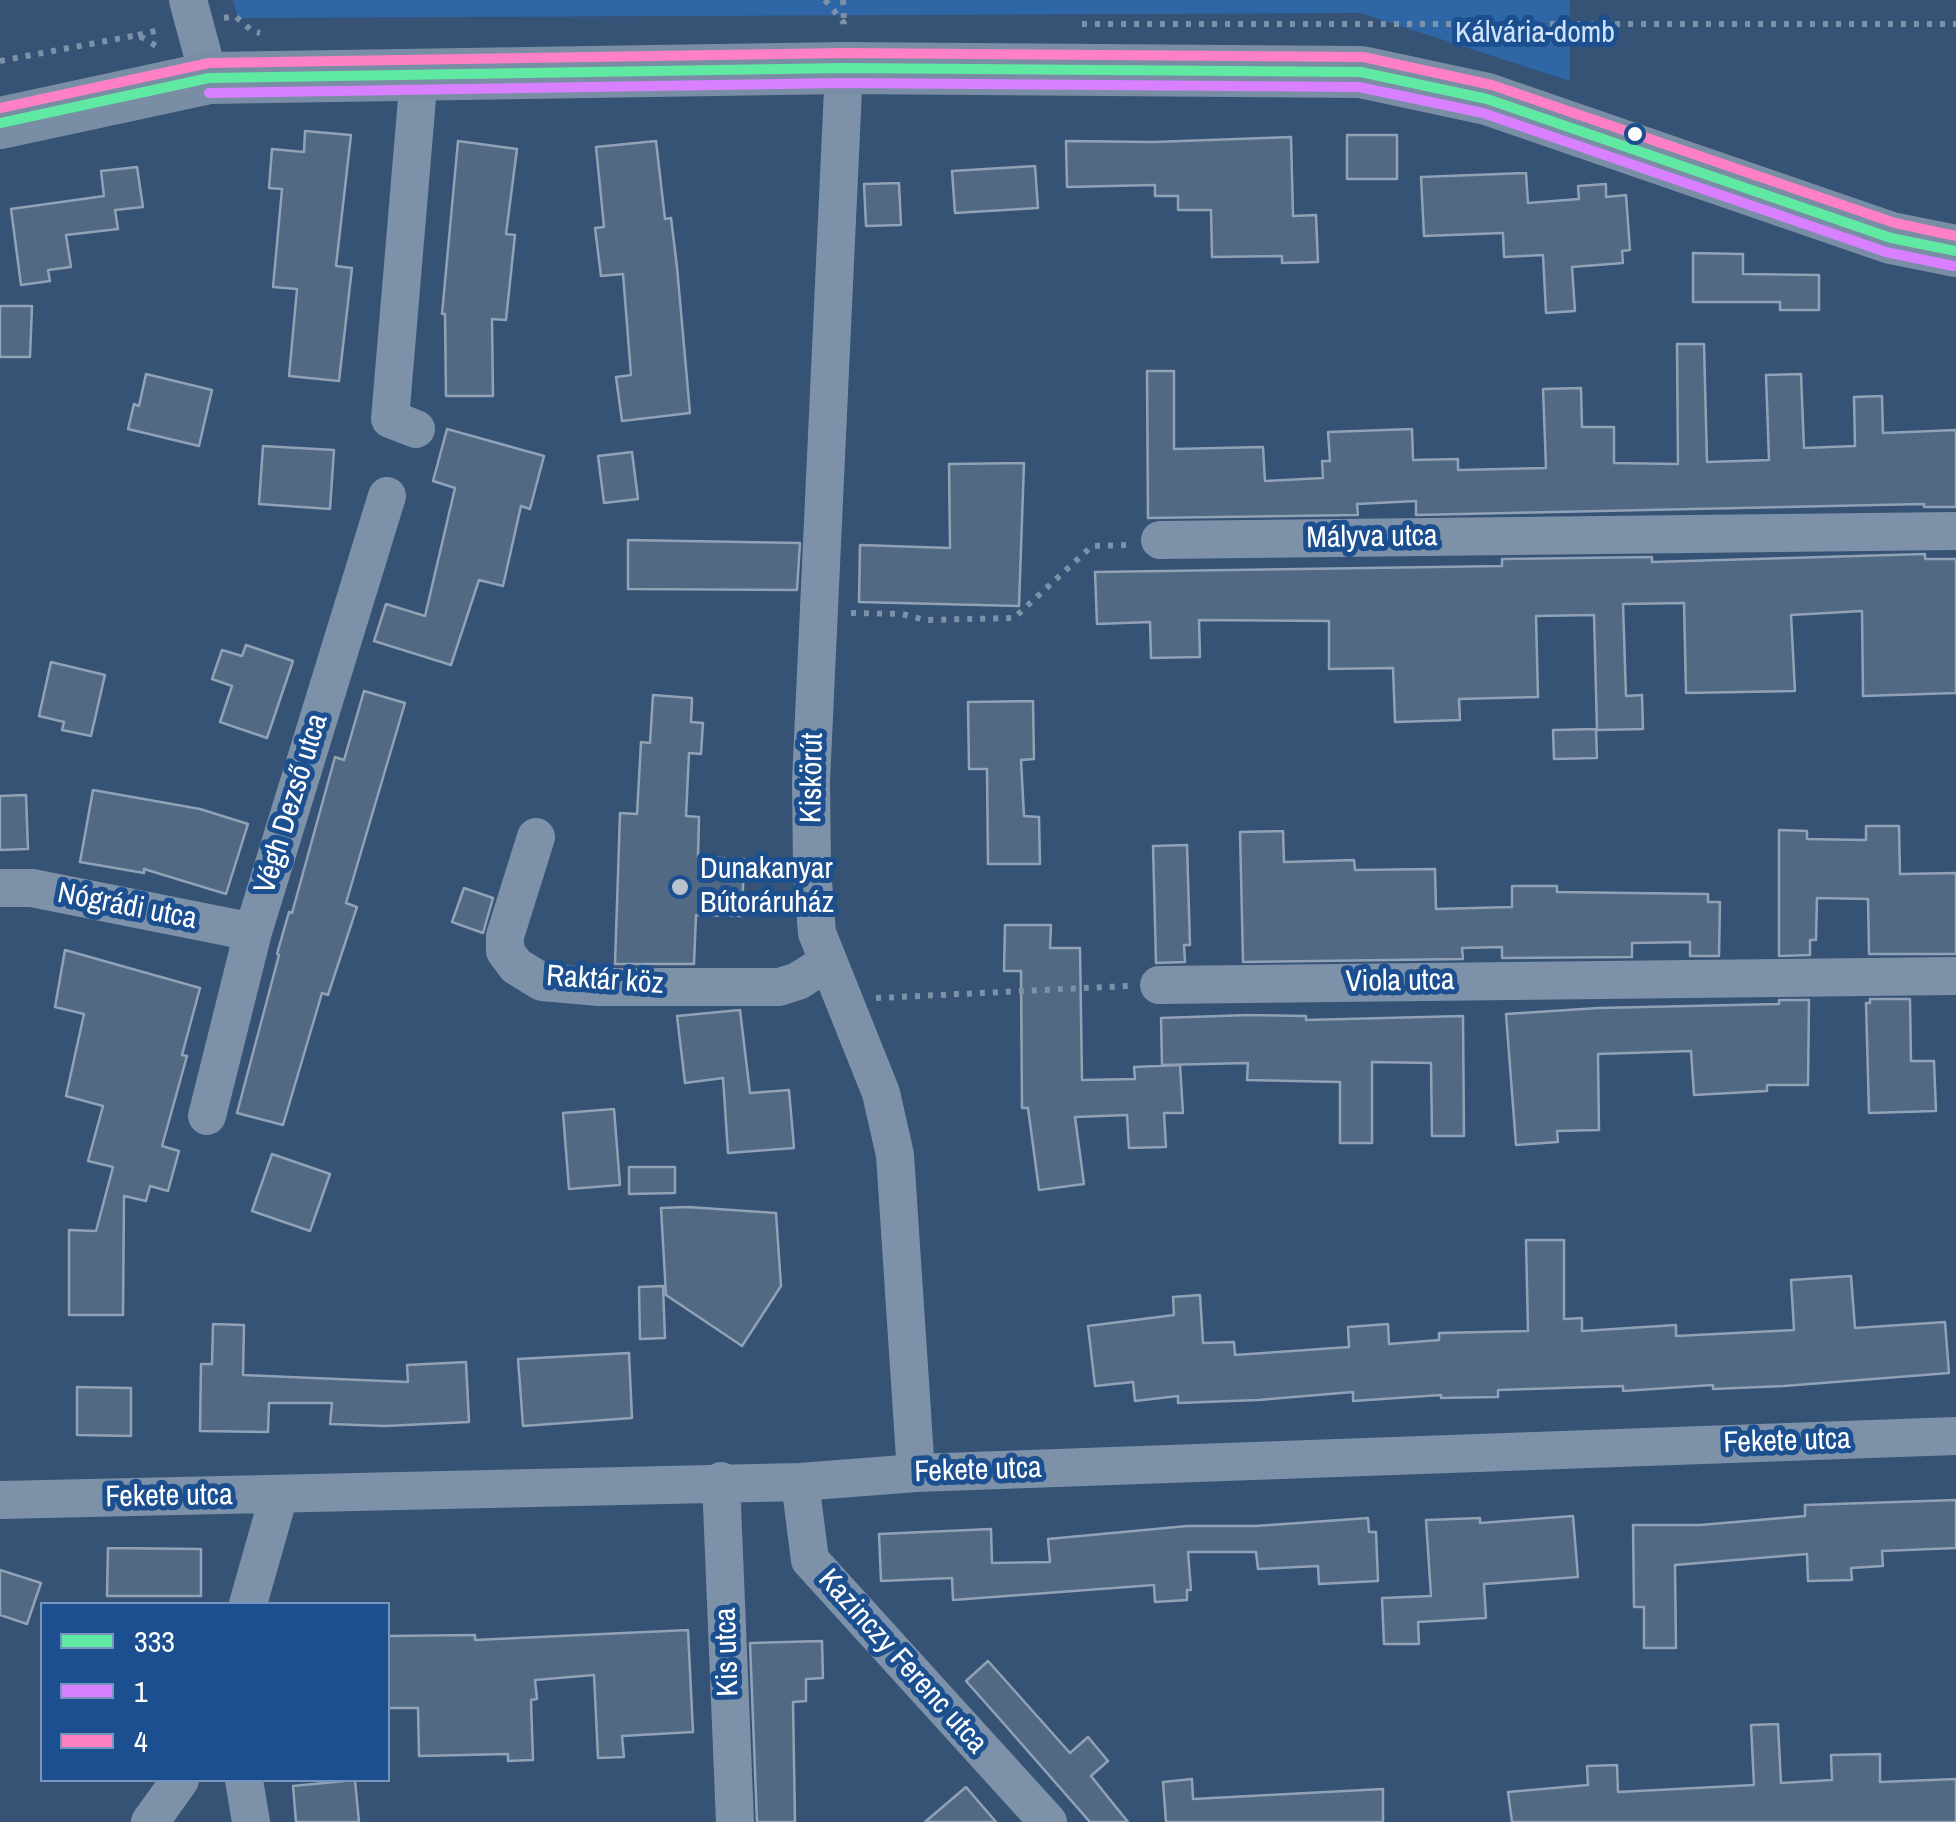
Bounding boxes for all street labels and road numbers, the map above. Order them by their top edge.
street label: Mályva utca [1306,519,1438,557]
street label: Végh Dezső utca [248,710,336,898]
street label: Kiskörút [794,733,832,823]
street label: Nógrádi utca [54,876,200,938]
street label: Raktár köz [545,959,665,1003]
street label: Viola utca [1345,963,1455,1001]
street label: Fekete utca [1723,1422,1851,1462]
street label: Fekete utca [914,1451,1042,1491]
street label: Fekete utca [105,1478,233,1516]
street label: Kazinczy Ferenc utca [810,1563,994,1761]
street label: Kis utca [708,1607,748,1697]

